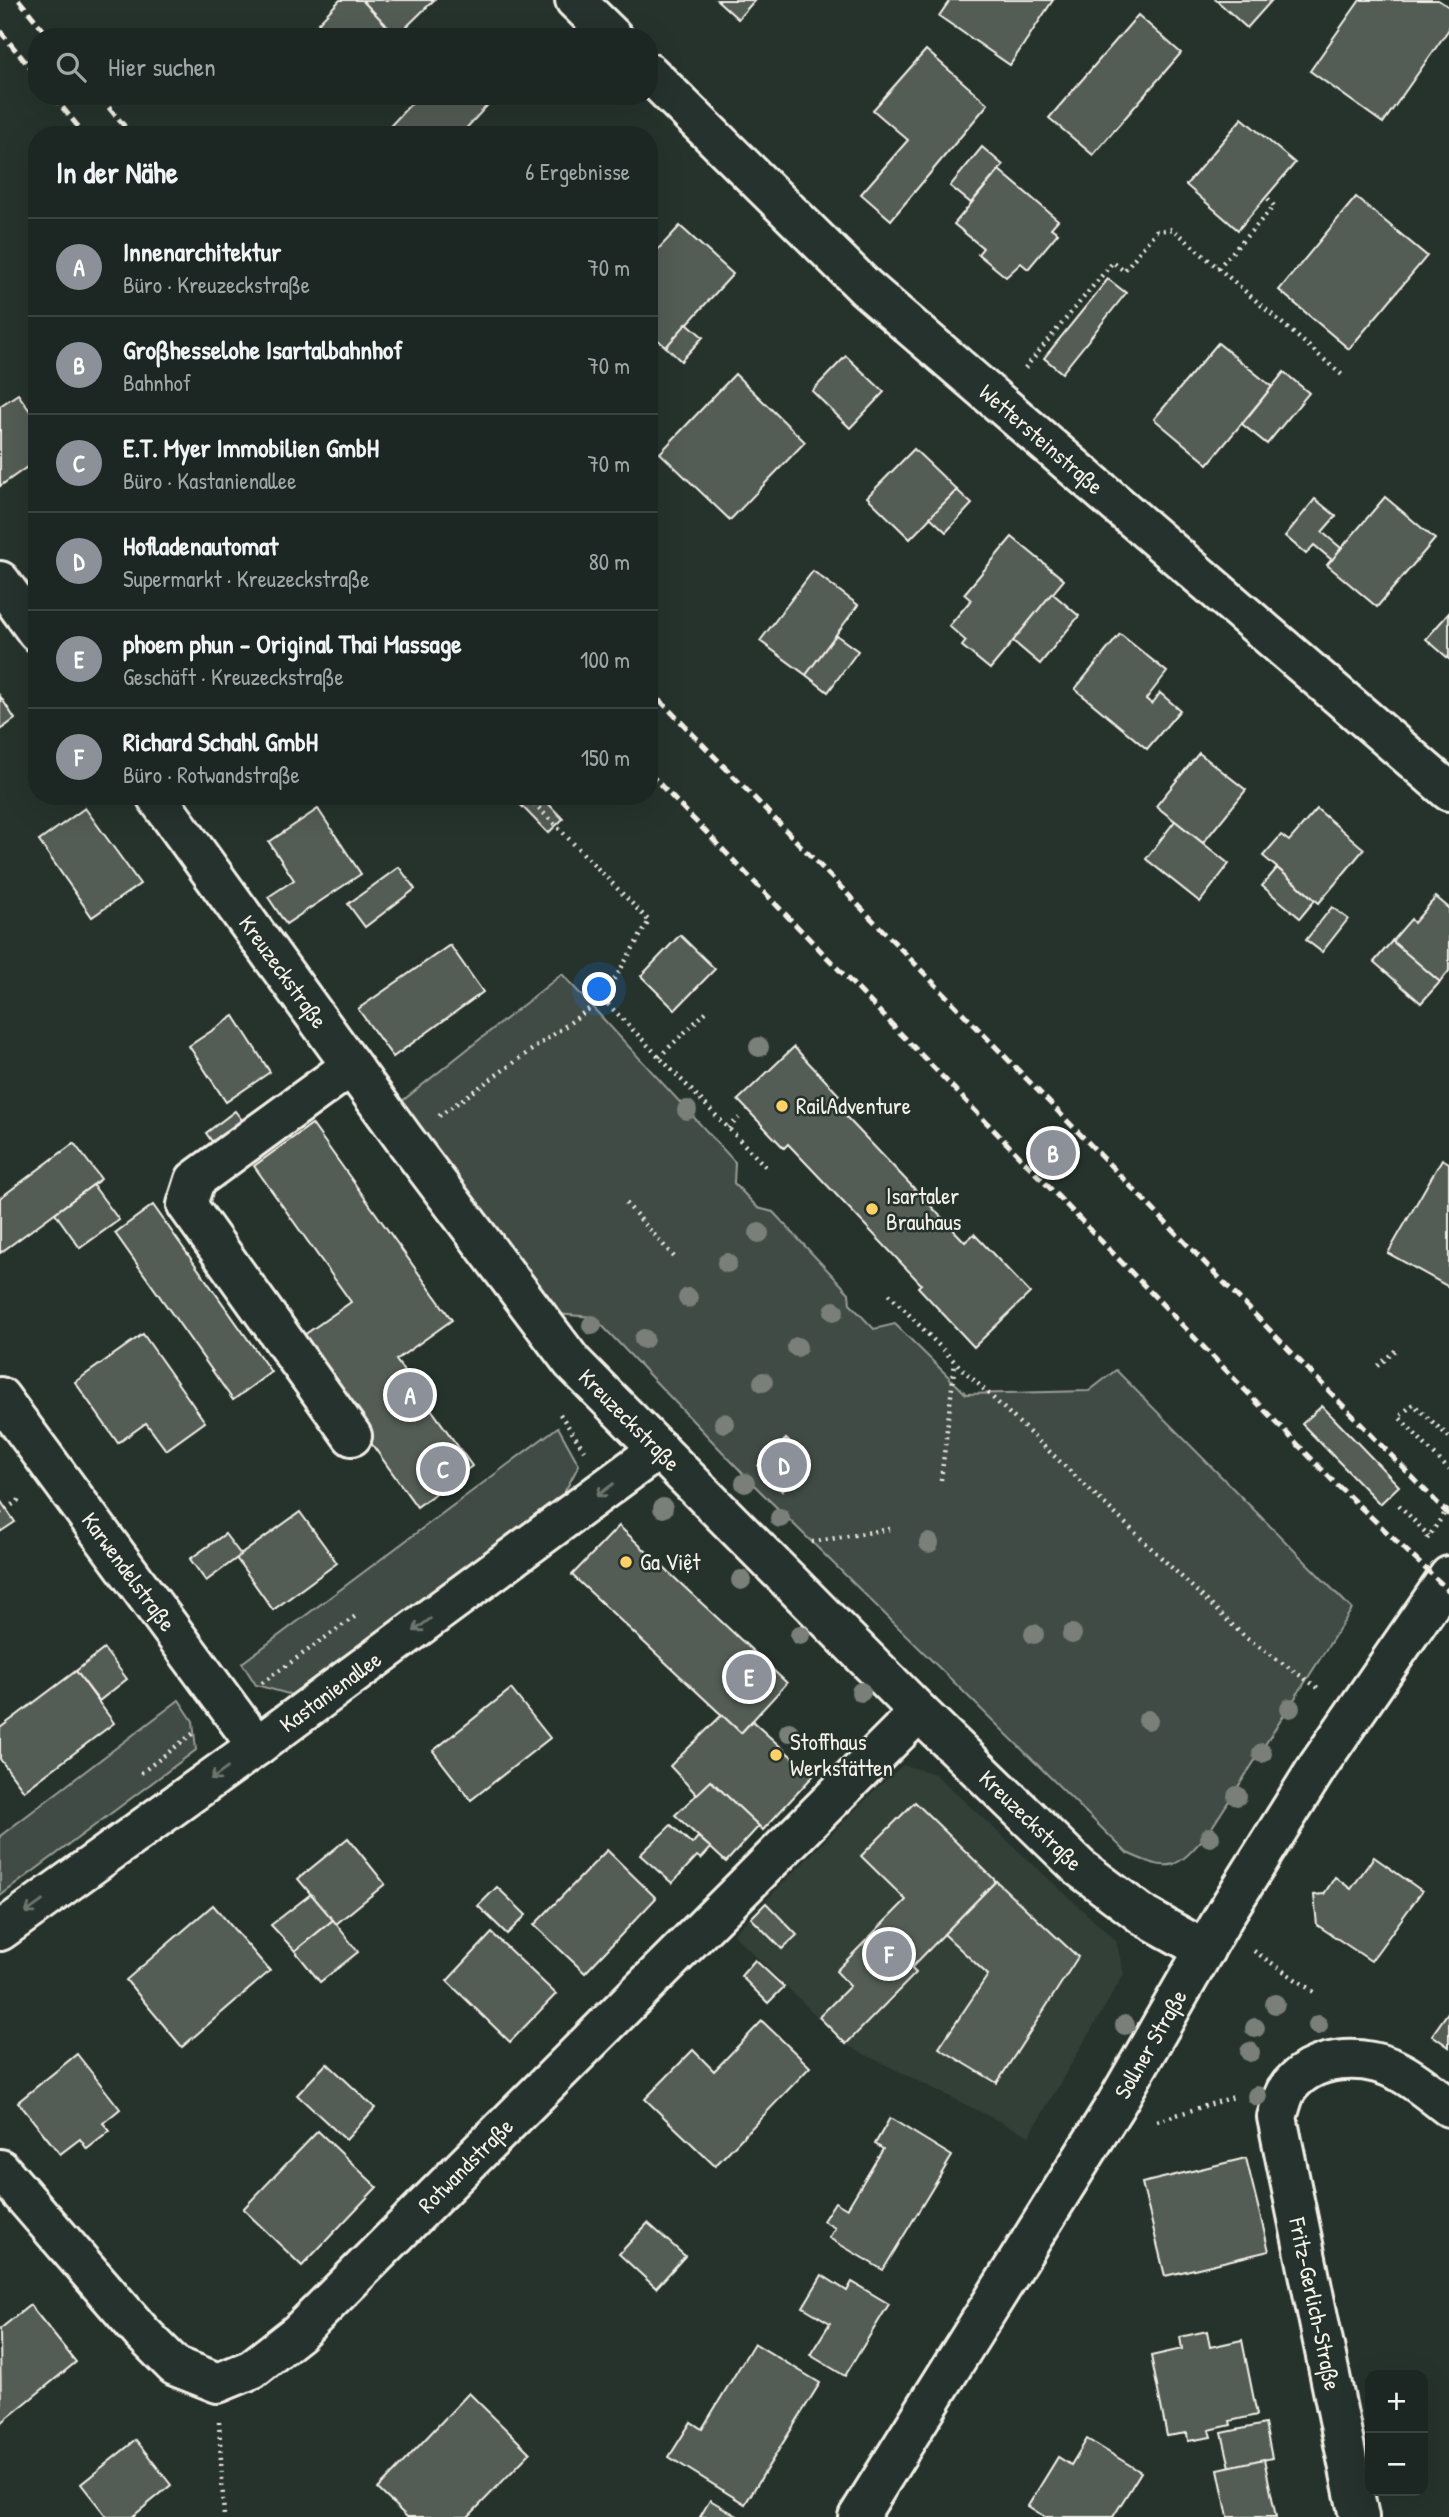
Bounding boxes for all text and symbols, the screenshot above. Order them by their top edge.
search box [28,28,658,105]
icon: search [52,48,90,86]
text: Hier suchen [108,49,216,84]
text: In der Nähe [56,152,178,192]
text: 6 Ergebnisse [525,156,630,187]
text: Innenarchitektur [123,234,281,269]
text: A [73,252,85,283]
text: 70 m [587,252,630,283]
text: Büro · Kreuzeckstraße [123,269,310,300]
text: Großhesselohe Isartalbahnhof [123,332,403,367]
text: B [73,350,85,381]
text: 70 m [587,350,630,381]
text: Bahnhof [123,367,191,398]
street label: Wettersteinstraße [973,377,1110,501]
text: E.T. Myer Immobilien GmbH [123,430,379,465]
text: C [73,448,85,479]
text: 70 m [587,448,630,479]
text: Büro · Kastanienallee [123,465,296,496]
text: Hofladenautomat [123,528,278,563]
text: D [74,546,84,577]
text: 80 m [589,546,630,577]
text: Supermarkt · Kreuzeckstraße [123,563,369,594]
text: phoem phun - Original Thai Massage [123,626,462,661]
text: E [74,644,84,675]
text: 100 m [580,644,630,675]
text: Geschäft · Kreuzeckstraße [123,661,344,692]
text: Richard Schahl GmbH [123,724,318,759]
text: F [75,742,83,773]
text: 150 m [581,742,630,773]
text: Büro · Rotwandstraße [123,759,300,790]
street label: Kreuzeckstraße [232,909,335,1034]
your location [582,972,616,1006]
place label: RailAdventure [796,1090,911,1121]
marker: RailAdventure [774,1098,790,1114]
pin: B [1030,1127,1076,1179]
place label: Isartaler Brauhaus [886,1180,962,1237]
marker: Isartaler Brauhaus [864,1201,880,1217]
street label: Kreuzeckstraße [572,1362,688,1478]
pin: A [387,1369,433,1421]
pin: D [761,1439,807,1491]
pin: C [420,1443,466,1495]
one-way arrow [596,1482,614,1497]
street label: Karwendelstraße [75,1506,183,1637]
place label: Ga Việt [640,1546,702,1577]
marker: Ga Việt [618,1554,634,1570]
one-way arrow [413,1618,432,1632]
street label: Kastanienallee [273,1643,387,1739]
pin: E [726,1651,772,1703]
place label: Stoffhaus Werkstätten [790,1726,893,1783]
marker: Stoffhaus Werkstätten [768,1747,784,1763]
street label: Kreuzeckstraße [973,1763,1090,1877]
one-way arrow [210,1767,229,1781]
one-way arrow [25,1900,44,1914]
pin: F [866,1928,912,1980]
street label: Sollner Straße [1106,1984,1194,2104]
street label: Rotwandstraße [411,2111,520,2219]
street label: Fritz-Gerlich-Straße [1282,2214,1349,2393]
map controls [1365,2370,1428,2496]
button: + [1365,2370,1428,2433]
button: − [1365,2433,1428,2496]

